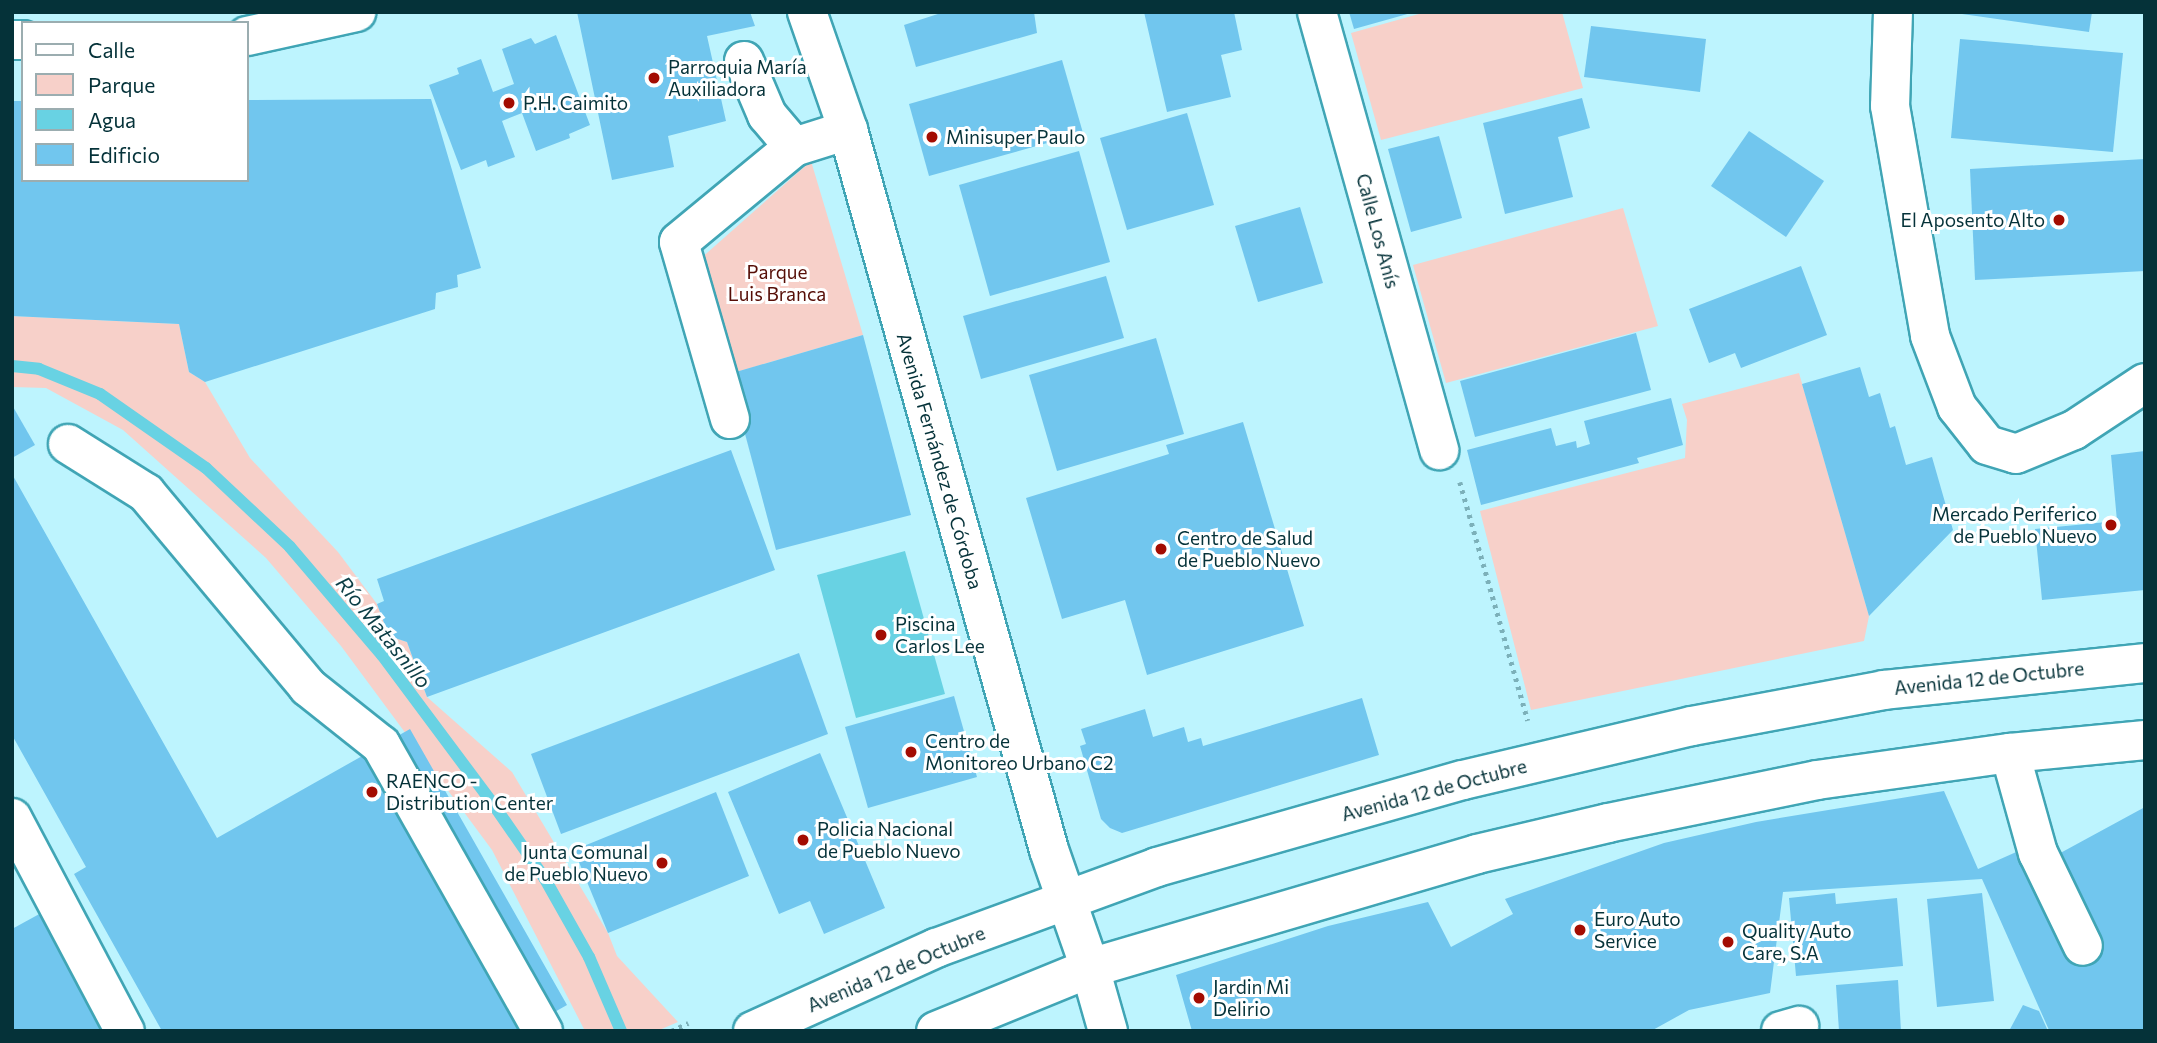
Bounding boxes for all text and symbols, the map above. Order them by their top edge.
legend [21,21,248,182]
text: Calle [88,37,135,62]
place label: Parroquia María Auxiliadora [668,56,807,100]
marker: Parroquia María Auxiliadora [646,70,662,86]
text: Parque [88,72,155,97]
place label: P.H. Caimito [523,92,628,114]
marker: P.H. Caimito [501,95,517,111]
text: Agua [88,107,136,132]
place label: Minisuper Paulo [946,126,1085,148]
marker: Minisuper Paulo [924,129,940,145]
text: Edificio [88,142,160,167]
street label: Calle Los Anís [1352,171,1404,291]
place label: El Aposento Alto [1901,209,2045,231]
marker: El Aposento Alto [2051,212,2067,228]
park label: Parque Luis Branca [728,261,826,305]
street label: Avenida Fernández de Córdoba [892,330,988,592]
place label: Mercado Periferico de Pueblo Nuevo [1932,503,2097,547]
marker: Mercado Periferico de Pueblo Nuevo [2103,517,2119,533]
place label: Centro de Salud de Pueblo Nuevo [1177,527,1321,571]
marker: Centro de Salud de Pueblo Nuevo [1151,539,1171,559]
water label: Río Matasnillo [331,571,437,693]
place label: Piscina Carlos Lee [895,613,985,657]
marker: Piscina Carlos Lee [873,627,889,643]
street label: Avenida 12 de Octubre [1893,657,2085,699]
place label: Centro de Monitoreo Urbano C2 [925,730,1114,774]
marker: Centro de Monitoreo Urbano C2 [903,744,919,760]
street label: Avenida 12 de Octubre [1339,754,1529,826]
place label: RAENCO - Distribution Center [386,770,553,814]
marker: RAENCO - Distribution Center [364,784,380,800]
place label: Policia Nacional de Pueblo Nuevo [817,818,961,862]
marker: Policia Nacional de Pueblo Nuevo [795,832,811,848]
place label: Junta Comunal de Pueblo Nuevo [504,841,648,885]
marker: Junta Comunal de Pueblo Nuevo [654,855,670,871]
place label: Euro Auto Service [1594,908,1681,952]
place label: Quality Auto Care, S.A [1742,920,1852,964]
street label: Avenida 12 de Octubre [804,921,988,1017]
marker: Euro Auto Service [1572,922,1588,938]
marker: Quality Auto Care, S.A [1720,934,1736,950]
place label: Jardin Mi Delirio [1213,976,1289,1020]
marker: Jardin Mi Delirio [1191,990,1207,1006]

